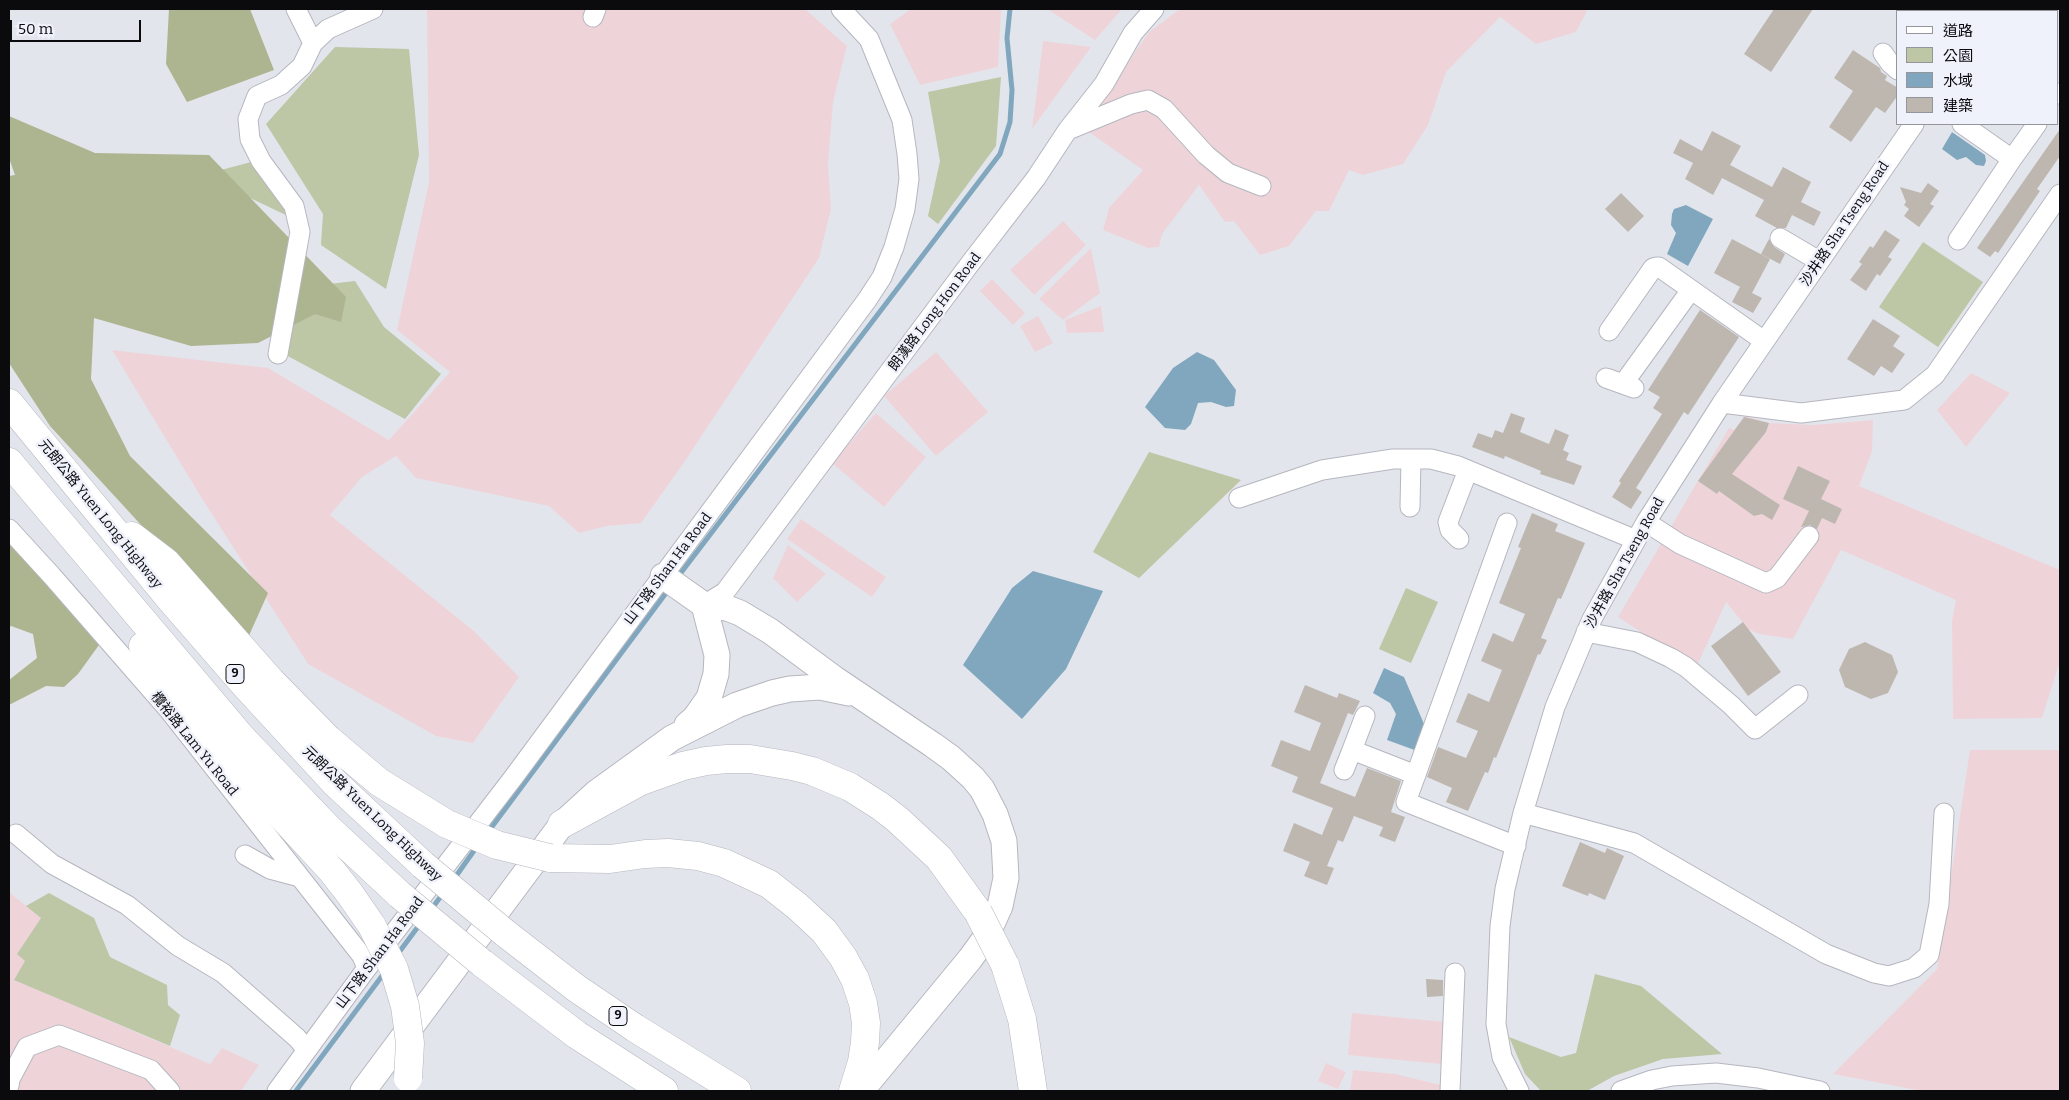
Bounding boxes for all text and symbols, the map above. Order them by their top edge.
scale bar [12,10,144,42]
legend [1896,10,2059,125]
text: 50 m [18,20,53,38]
text: 道路 [1943,22,1973,40]
text: 公園 [1943,47,1973,65]
text: 水域 [1943,72,1973,90]
text: 建築 [1943,97,1973,115]
street label: 沙井路 Sha Tseng Road [1797,158,1893,290]
street label: 朗漢路 Long Hon Road [885,250,985,374]
street label: 元朗公路 Yuen Long Highway [35,436,165,592]
street label: 沙井路 Sha Tseng Road [1582,495,1668,631]
street label: 山下路 Shan Ha Road [621,510,715,628]
road number: 9 [226,664,244,684]
street label: 欖裕路 Lam Yu Road [147,689,241,799]
street label: 元朗公路 Yuen Long Highway [299,743,445,885]
street label: 山下路 Shan Ha Road [333,894,427,1012]
road number: 9 [609,1006,627,1026]

